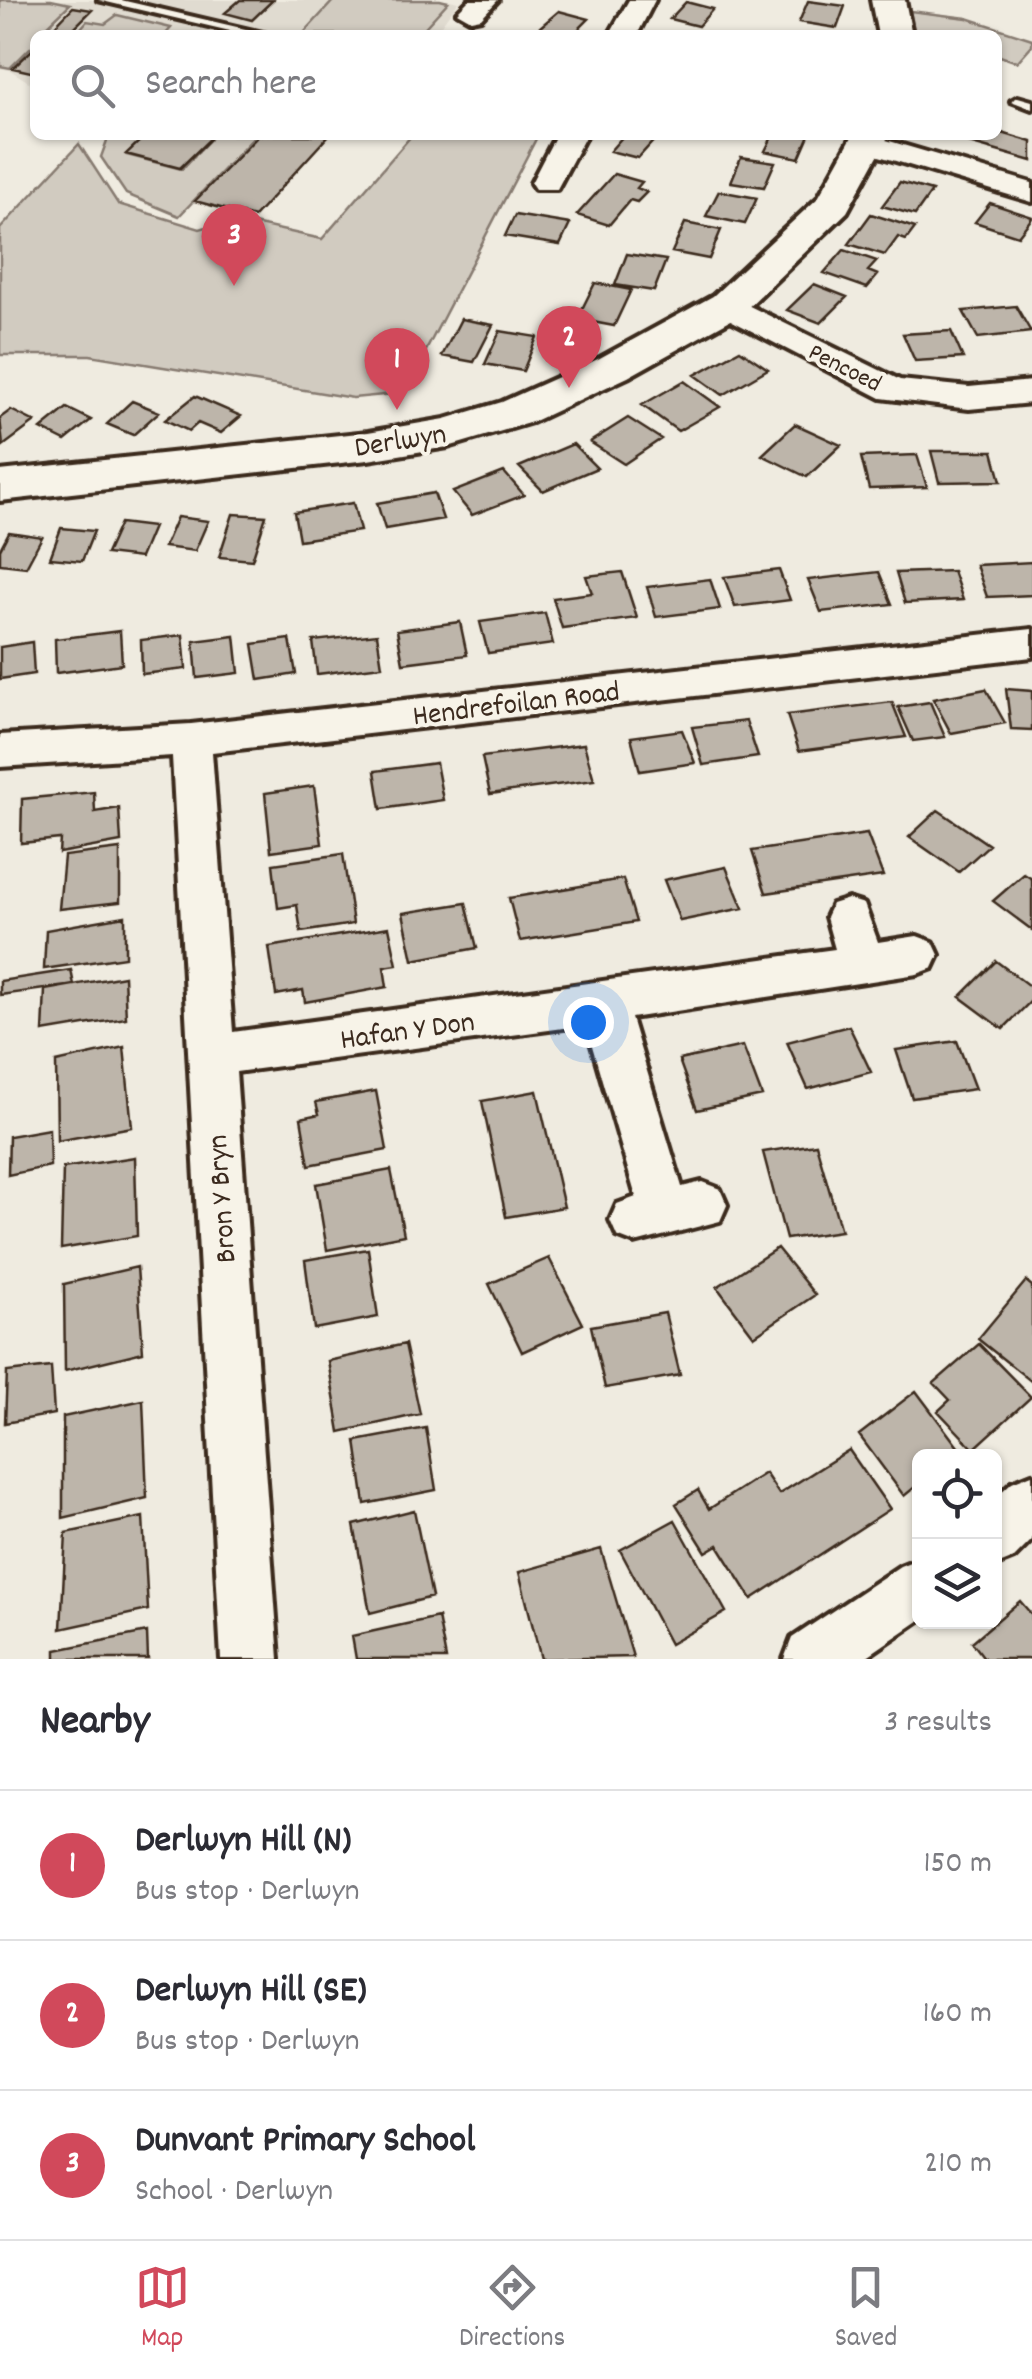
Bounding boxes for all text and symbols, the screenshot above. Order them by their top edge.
search box [30,30,1002,140]
icon: search [65,58,120,113]
text: Search here [145,58,317,113]
pin: 3 [202,204,266,286]
pin: 2 [536,306,602,388]
pin: 1 [364,328,430,410]
street label: Pencoed [801,336,887,403]
street label: Derlwyn [352,415,450,472]
street label: Hendrefoilan Road [411,672,623,740]
your location [563,997,614,1048]
street label: Hafan Y Don [338,1003,478,1064]
street label: Bron Y Bryn [199,1133,250,1264]
map controls [912,1449,1002,1629]
button: locate [912,1449,1002,1539]
button: layers [912,1539,1002,1629]
text: Nearby [40,1694,150,1754]
text: 3 results [884,1701,992,1747]
text: Derlwyn Hill (N) [135,1815,352,1870]
text: 1 [69,1842,76,1888]
text: 150 m [923,1842,992,1888]
text: Bus stop · Derlwyn [135,1870,359,1916]
text: Derlwyn Hill (SE) [135,1965,367,2020]
text: 2 [66,1992,79,2038]
text: 160 m [923,1992,992,2038]
text: Bus stop · Derlwyn [135,2020,359,2066]
text: Dunvant Primary School [135,2115,475,2170]
text: 3 [65,2142,80,2188]
text: 210 m [924,2142,992,2188]
text: School · Derlwyn [135,2170,333,2216]
tab: Map [135,2260,190,2360]
tab: Directions [459,2260,565,2360]
tab: Saved [835,2260,897,2360]

